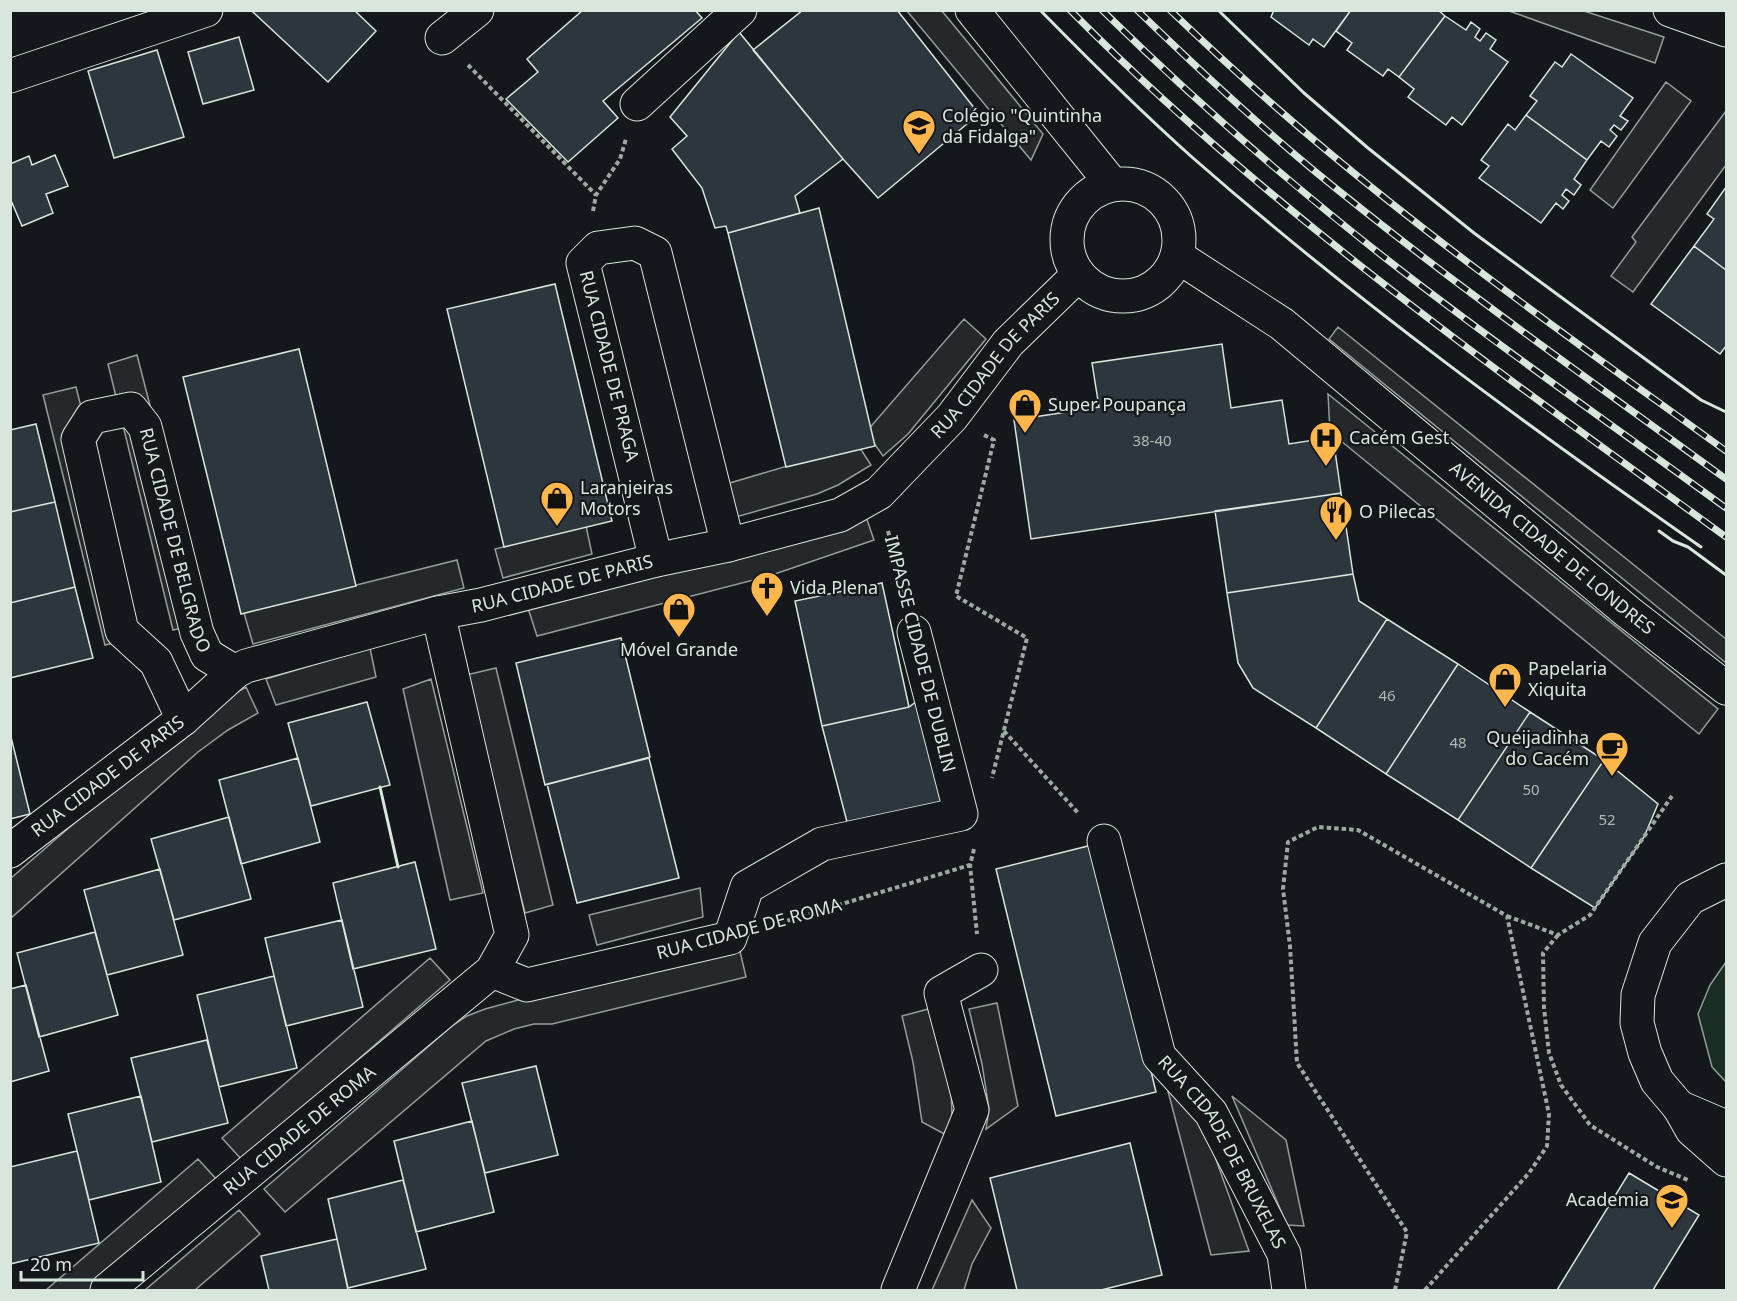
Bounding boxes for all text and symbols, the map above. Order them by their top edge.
place label: Colégio "Quintinha da Fidalga" [942,103,1102,148]
school or university icon: Colégio "Quintinha da Fidalga" [901,108,937,155]
street label: RUA CIDADE DE PRAGA [575,268,645,464]
street label: RUA CIDADE DE PARIS [925,286,1065,443]
shop icon: Super Poupança [1007,387,1043,434]
place label: Super Poupança [1048,392,1186,416]
hospital icon: Cacém Gest [1308,420,1344,467]
street label: RUA CIDADE DE BELGRADO [135,425,217,656]
place label: Cacém Gest [1349,425,1450,449]
house number: 38-40 [1132,430,1172,450]
street label: AVENIDA CIDADE DE LONDRES [1445,456,1660,639]
place label: Laranjeiras Motors [580,475,673,520]
shop icon: Laranjeiras Motors [539,480,575,527]
restaurant icon: O Pilecas [1318,494,1354,541]
place label: O Pilecas [1359,499,1435,523]
street label: IMPASSE CIDADE DE DUBLIN [880,533,962,775]
street label: RUA CIDADE DE PARIS [469,548,655,618]
church icon: Vida Plena [749,570,785,617]
place label: Vida Plena [790,575,878,599]
shop icon: Móvel Grande [661,591,697,638]
place label: Móvel Grande [620,637,738,661]
place label: Papelaria Xiquita [1528,656,1607,701]
shop icon: Papelaria Xiquita [1487,661,1523,708]
house number: 46 [1378,685,1396,705]
street label: RUA CIDADE DE PARIS [26,709,189,842]
place label: Queijadinha do Cacém [1486,725,1589,770]
cafe icon: Queijadinha do Cacém [1594,730,1630,777]
house number: 48 [1449,732,1467,752]
house number: 50 [1522,779,1540,799]
house number: 52 [1598,809,1616,829]
street label: RUA CIDADE DE ROMA [653,892,844,964]
street label: RUA CIDADE DE BRUXELAS [1153,1050,1292,1253]
street label: RUA CIDADE DE ROMA [218,1059,380,1200]
school or university icon: Academia [1654,1182,1690,1229]
place label: Academia [1566,1187,1649,1211]
scale bar [21,1244,142,1282]
text: 20 m [30,1252,72,1276]

